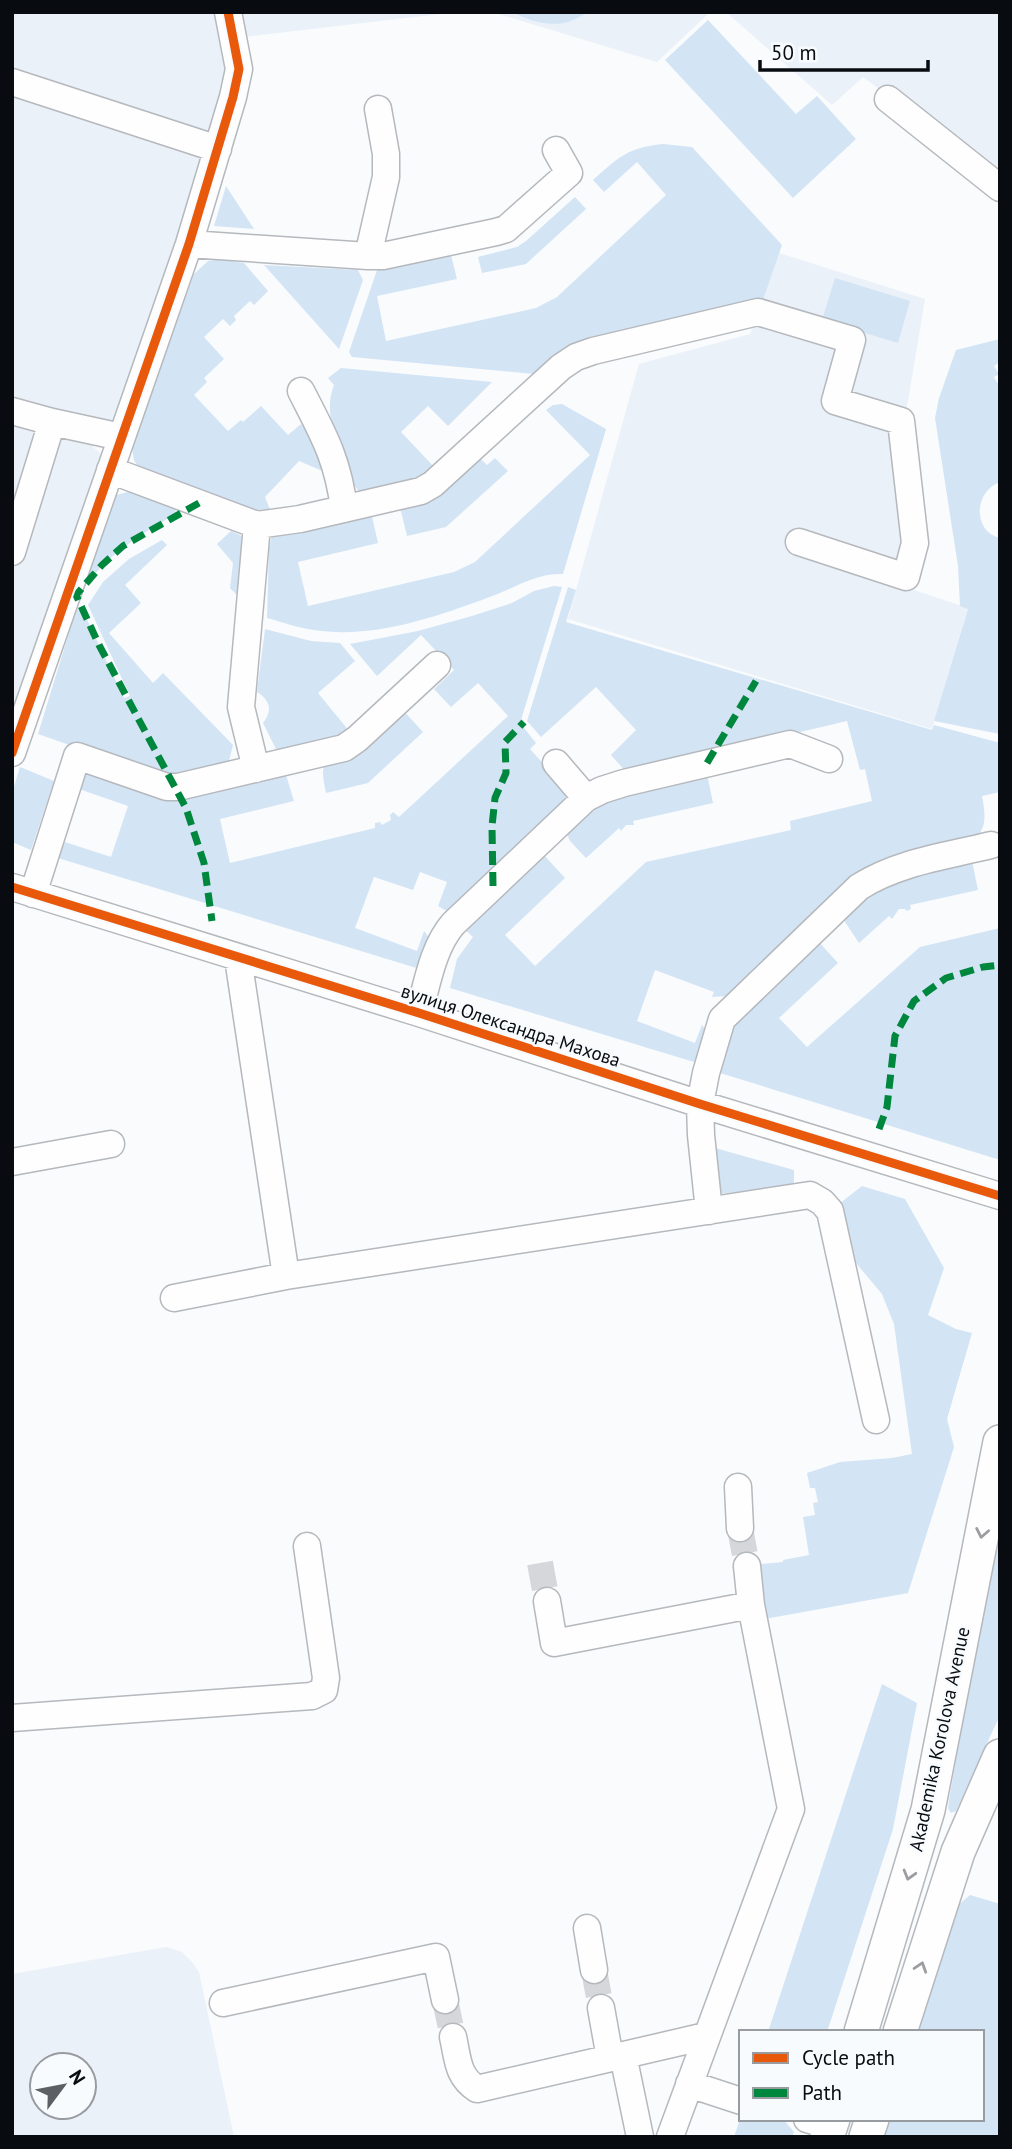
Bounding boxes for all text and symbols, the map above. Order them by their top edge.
scale bar [760,28,928,72]
text: 50 m [771,39,817,66]
street label: вулиця Олександра Махова [398,978,624,1072]
one-way arrow [975,1527,990,1539]
street label: Akademika Korolova Avenue [903,1624,975,1854]
one-way arrow [903,1869,918,1881]
one-way arrow [913,1961,927,1973]
legend [739,2030,984,2121]
text: Cycle path [802,2044,895,2071]
north arrow [28,2051,98,2121]
text: N [64,2065,91,2089]
text: Path [802,2079,842,2106]

